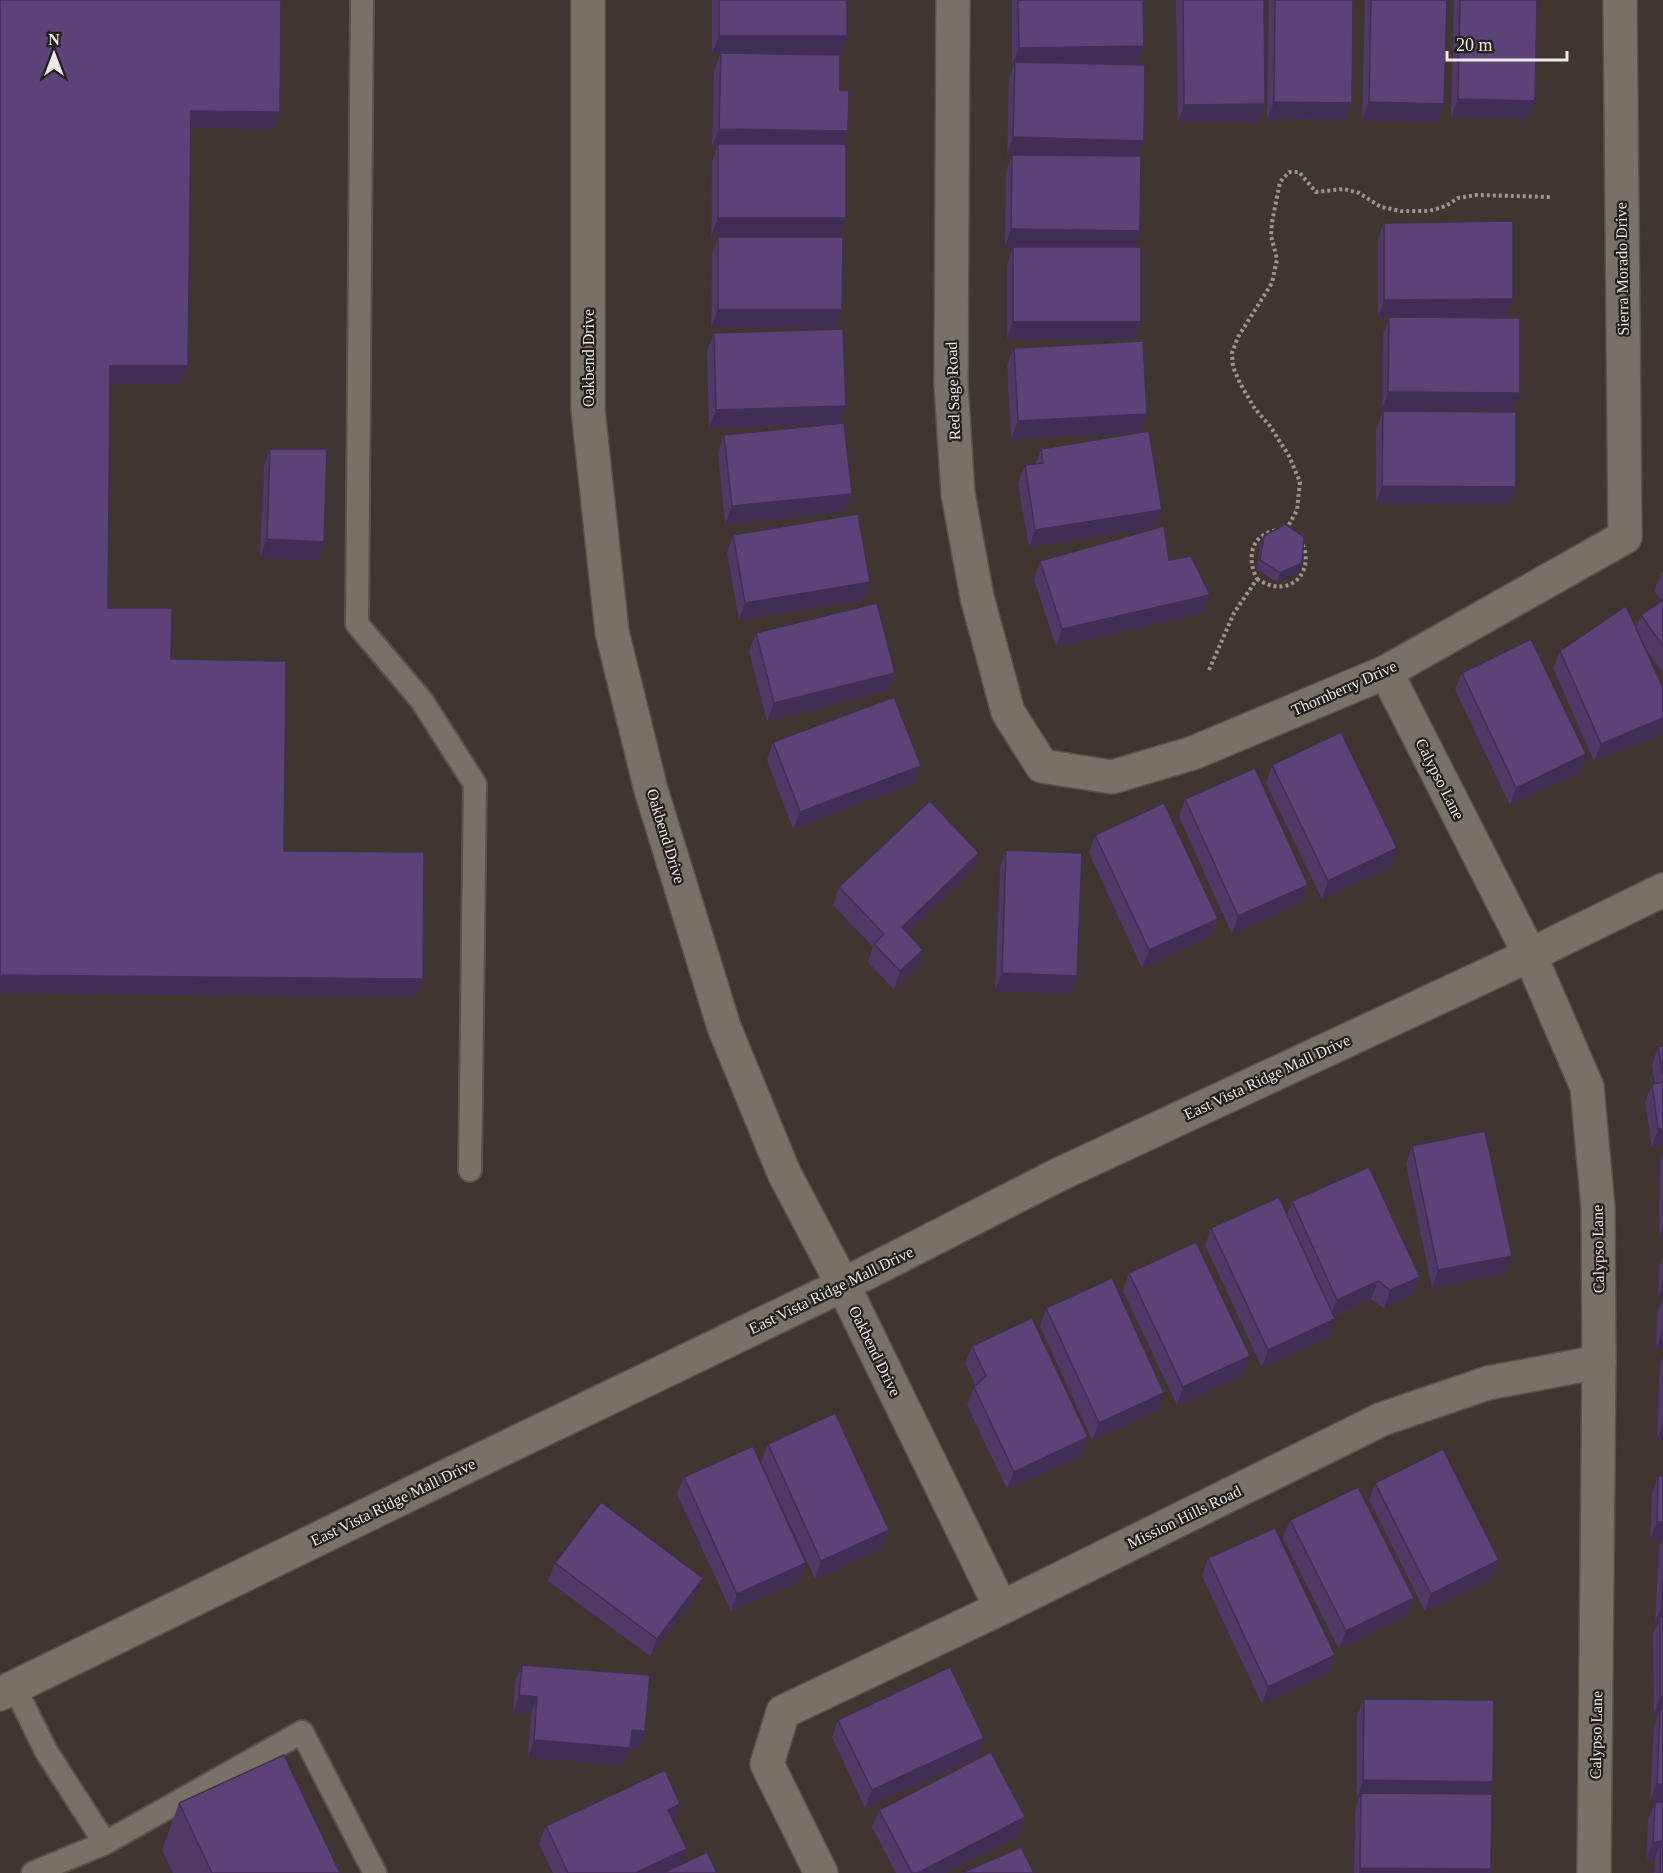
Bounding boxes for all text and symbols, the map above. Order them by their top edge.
north arrow [24,24,84,84]
scale bar [1447,24,1567,62]
text: N [48,31,60,48]
text: 20 m [1456,35,1493,55]
street label: Sierra Morado Drive [1612,202,1632,336]
street label: Oakbend Drive [580,309,597,407]
street label: Red Sage Road [943,341,964,441]
street label: Thornberry Drive [1289,657,1400,720]
street label: Calypso Lane [1411,736,1468,823]
street label: Oakbend Drive [644,787,688,885]
street label: East Vista Ridge Mall Drive [1181,1031,1353,1124]
street label: Calypso Lane [1589,1205,1608,1293]
street label: East Vista Ridge Mall Drive [746,1243,916,1338]
street label: Oakbend Drive [846,1303,904,1399]
street label: East Vista Ridge Mall Drive [308,1455,478,1550]
street label: Mission Hills Road [1124,1482,1244,1552]
street label: Calypso Lane [1587,1691,1606,1779]

